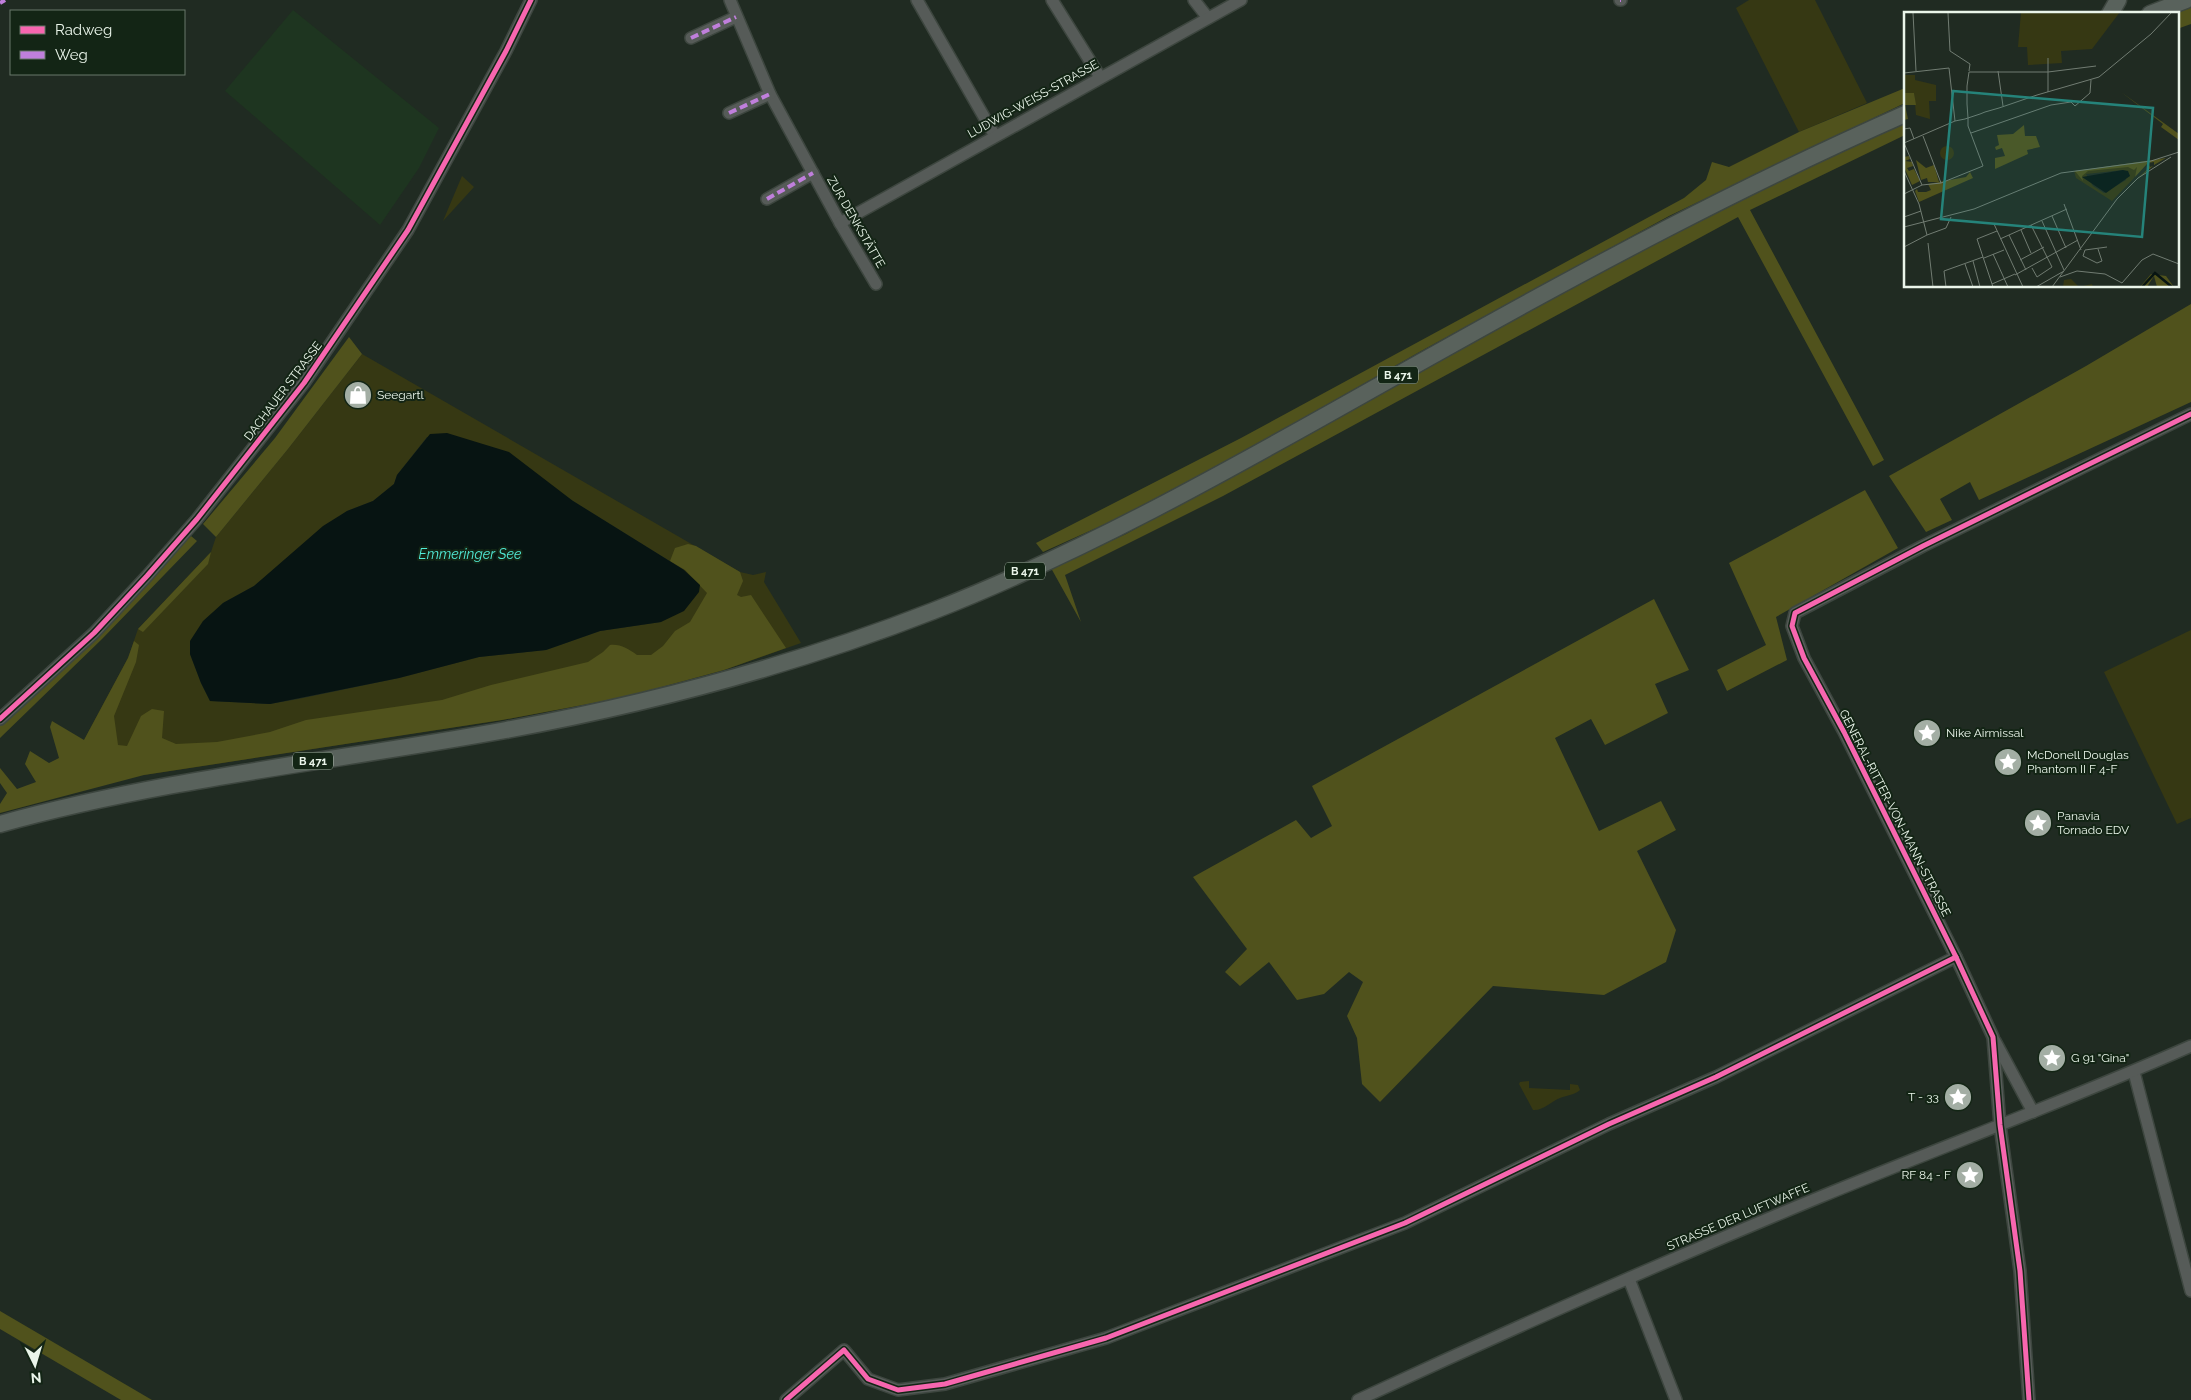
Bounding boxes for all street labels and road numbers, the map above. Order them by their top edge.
street label: LUDWIG-WEISS-STRASSE [965,57,1101,141]
street label: ZUR DENKSTÄTTE [824,174,888,270]
street label: DACHAUER STRASSE [241,339,325,443]
road number: B 471 [1378,366,1418,384]
road number: B 471 [1005,562,1045,580]
street label: GENERAL-RITTER-VON-MANN-STRASSE [1836,707,1954,919]
road number: B 471 [293,752,333,769]
street label: STRASSE DER LUFTWAFFE [1665,1181,1811,1253]

